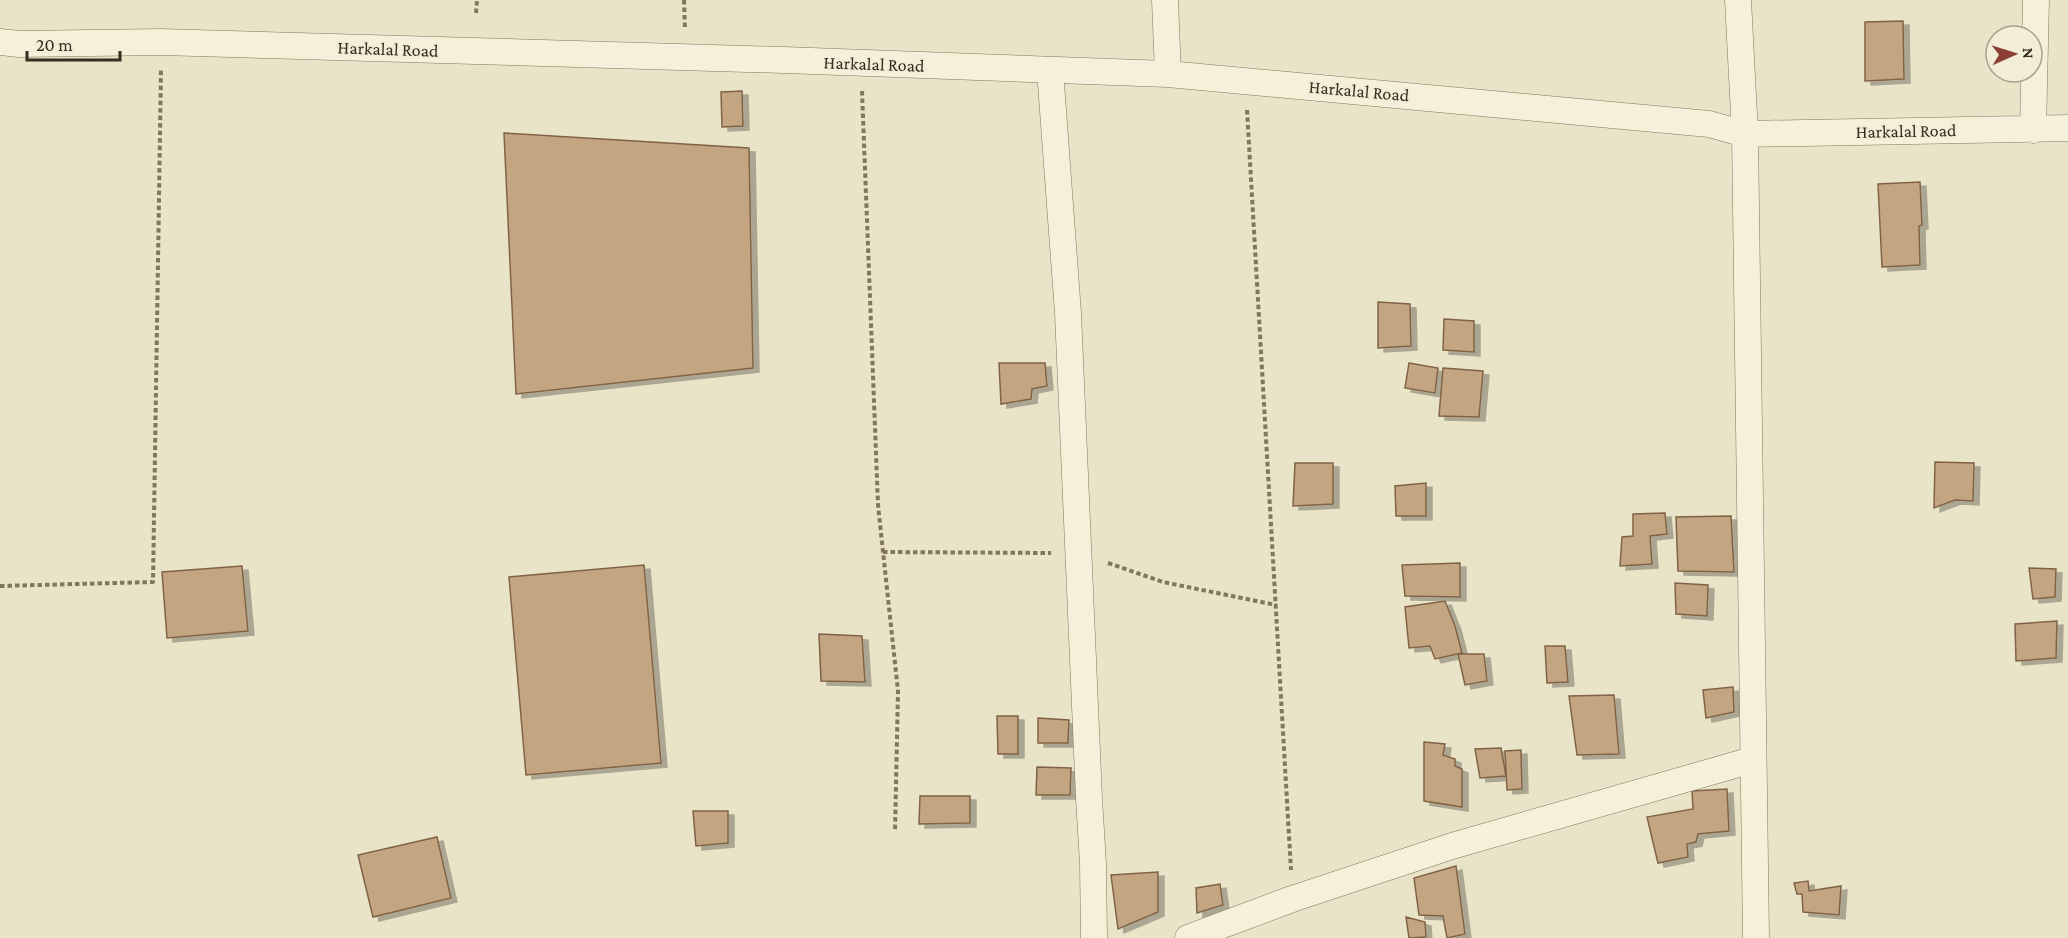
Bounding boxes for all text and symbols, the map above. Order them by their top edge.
scale bar [27,24,120,62]
north arrow [1984,24,2044,84]
text: 20 m [36,35,73,55]
street label: Harkalal Road [337,37,439,61]
text: N [2020,47,2037,59]
street label: Harkalal Road [823,52,925,76]
street label: Harkalal Road [1308,77,1411,105]
street label: Harkalal Road [1855,120,1957,142]

